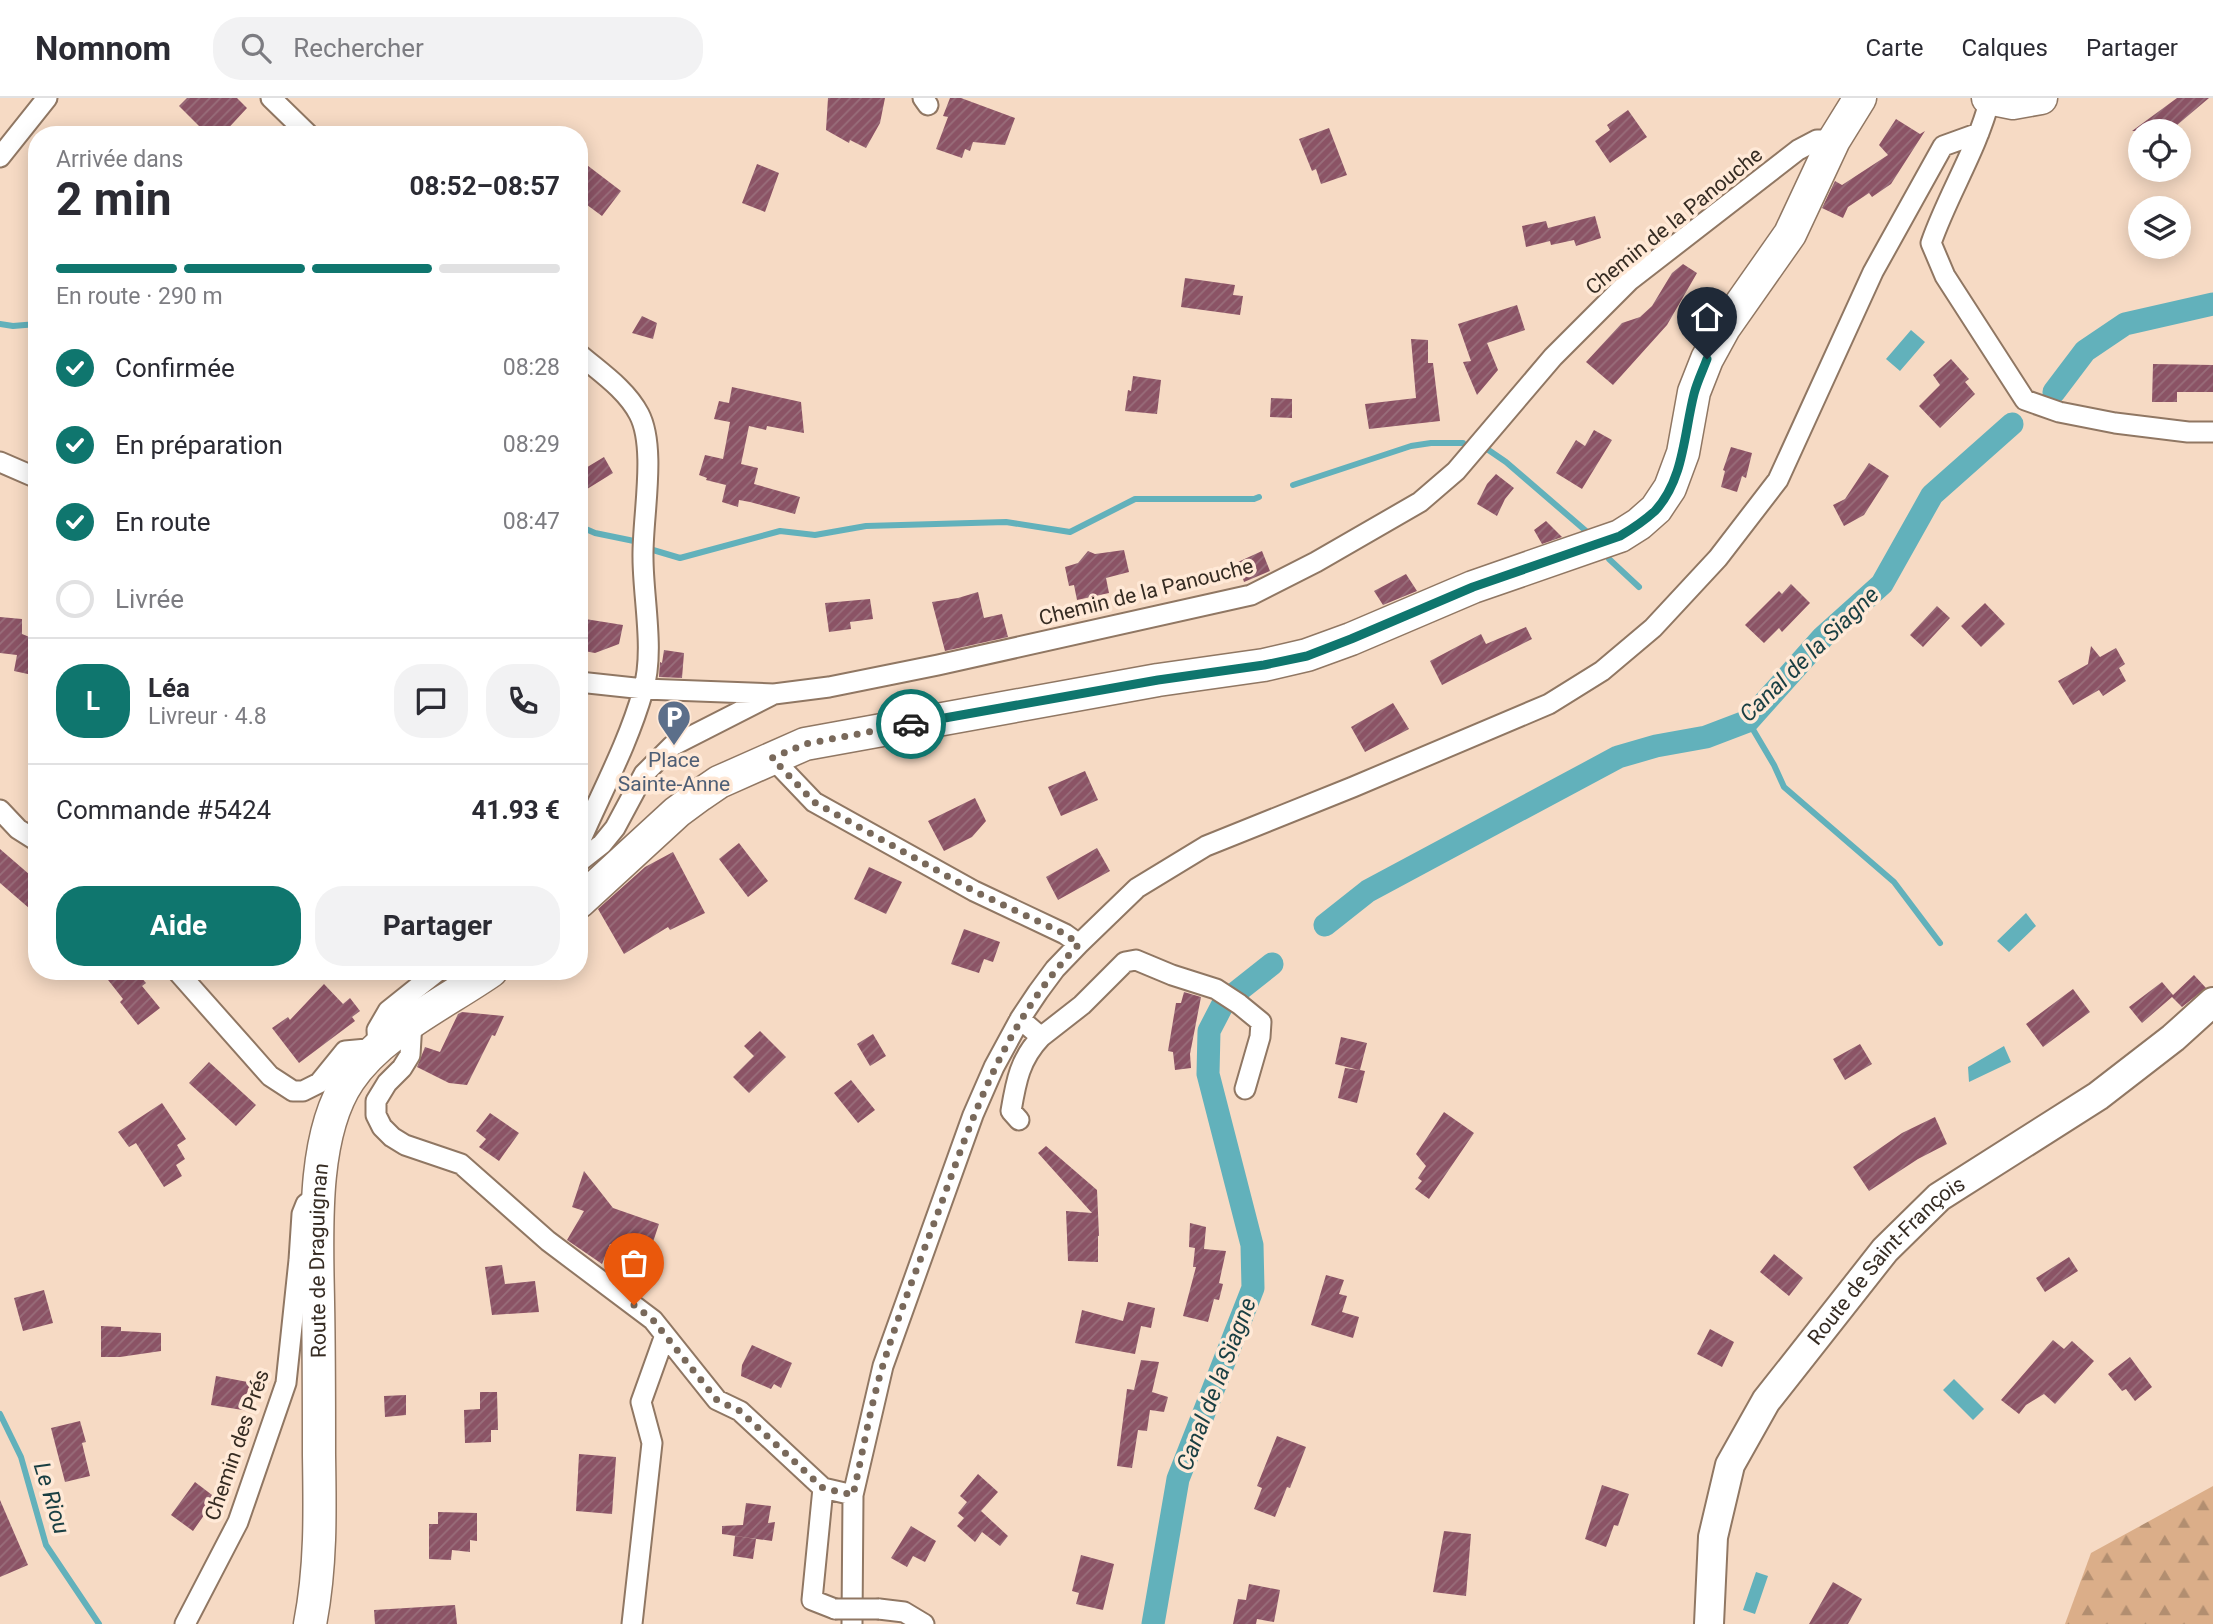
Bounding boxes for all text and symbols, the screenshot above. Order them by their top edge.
search box [213,17,703,80]
text: Nomnom [35,29,171,68]
icon: search [237,29,275,67]
text: Rechercher [293,33,424,63]
text: Carte [1865,34,1923,62]
text: Calques [1961,34,2048,62]
text: Partager [2086,34,2178,62]
map controls [2128,119,2191,259]
button: locate [2128,119,2191,182]
street label: Chemin de la Panouche [1581,142,1767,300]
text: Arrivée dans [56,146,183,173]
text: 08:52–08:57 [410,171,560,201]
text: 2 min [56,172,172,226]
button: layers [2128,196,2191,259]
text: En route · 290 m [56,283,223,310]
pin [1677,287,1737,359]
icon: home [1688,298,1726,336]
icon: check [56,349,94,387]
text: Confirmée [115,353,235,383]
text: 08:28 [503,354,560,381]
icon: check [56,426,94,464]
text: En préparation [115,430,283,460]
text: 08:29 [503,431,560,458]
icon: check [56,503,94,541]
text: En route [115,507,211,537]
text: 08:47 [503,508,560,535]
street label: Chemin de la Panouche [1036,554,1256,630]
water label: Canal de la Siagne [1734,581,1885,728]
text: Livrée [115,584,184,614]
button: chat [394,664,468,738]
button: phone [486,664,560,738]
text: Léa [148,673,190,703]
text: L [86,686,100,716]
courier [876,689,946,759]
parking icon: Place Sainte-Anne [655,698,693,747]
text: Livreur · 4.8 [148,703,267,730]
icon: car [892,705,930,743]
place label: Place Sainte-Anne [618,748,730,796]
text: Commande #5424 [56,795,271,825]
text: 41.93 € [471,795,560,825]
button: Aide [56,886,301,966]
button: Partager [315,886,560,966]
street label: Route de Draguignan [305,1162,333,1358]
street label: Route de Saint-François [1803,1172,1969,1350]
pin [604,1233,664,1305]
icon: bag [615,1244,653,1282]
water label: Canal de la Siagne [1171,1294,1262,1474]
street label: Chemin des Prés [200,1366,274,1524]
water label: Le Riou [28,1459,75,1537]

